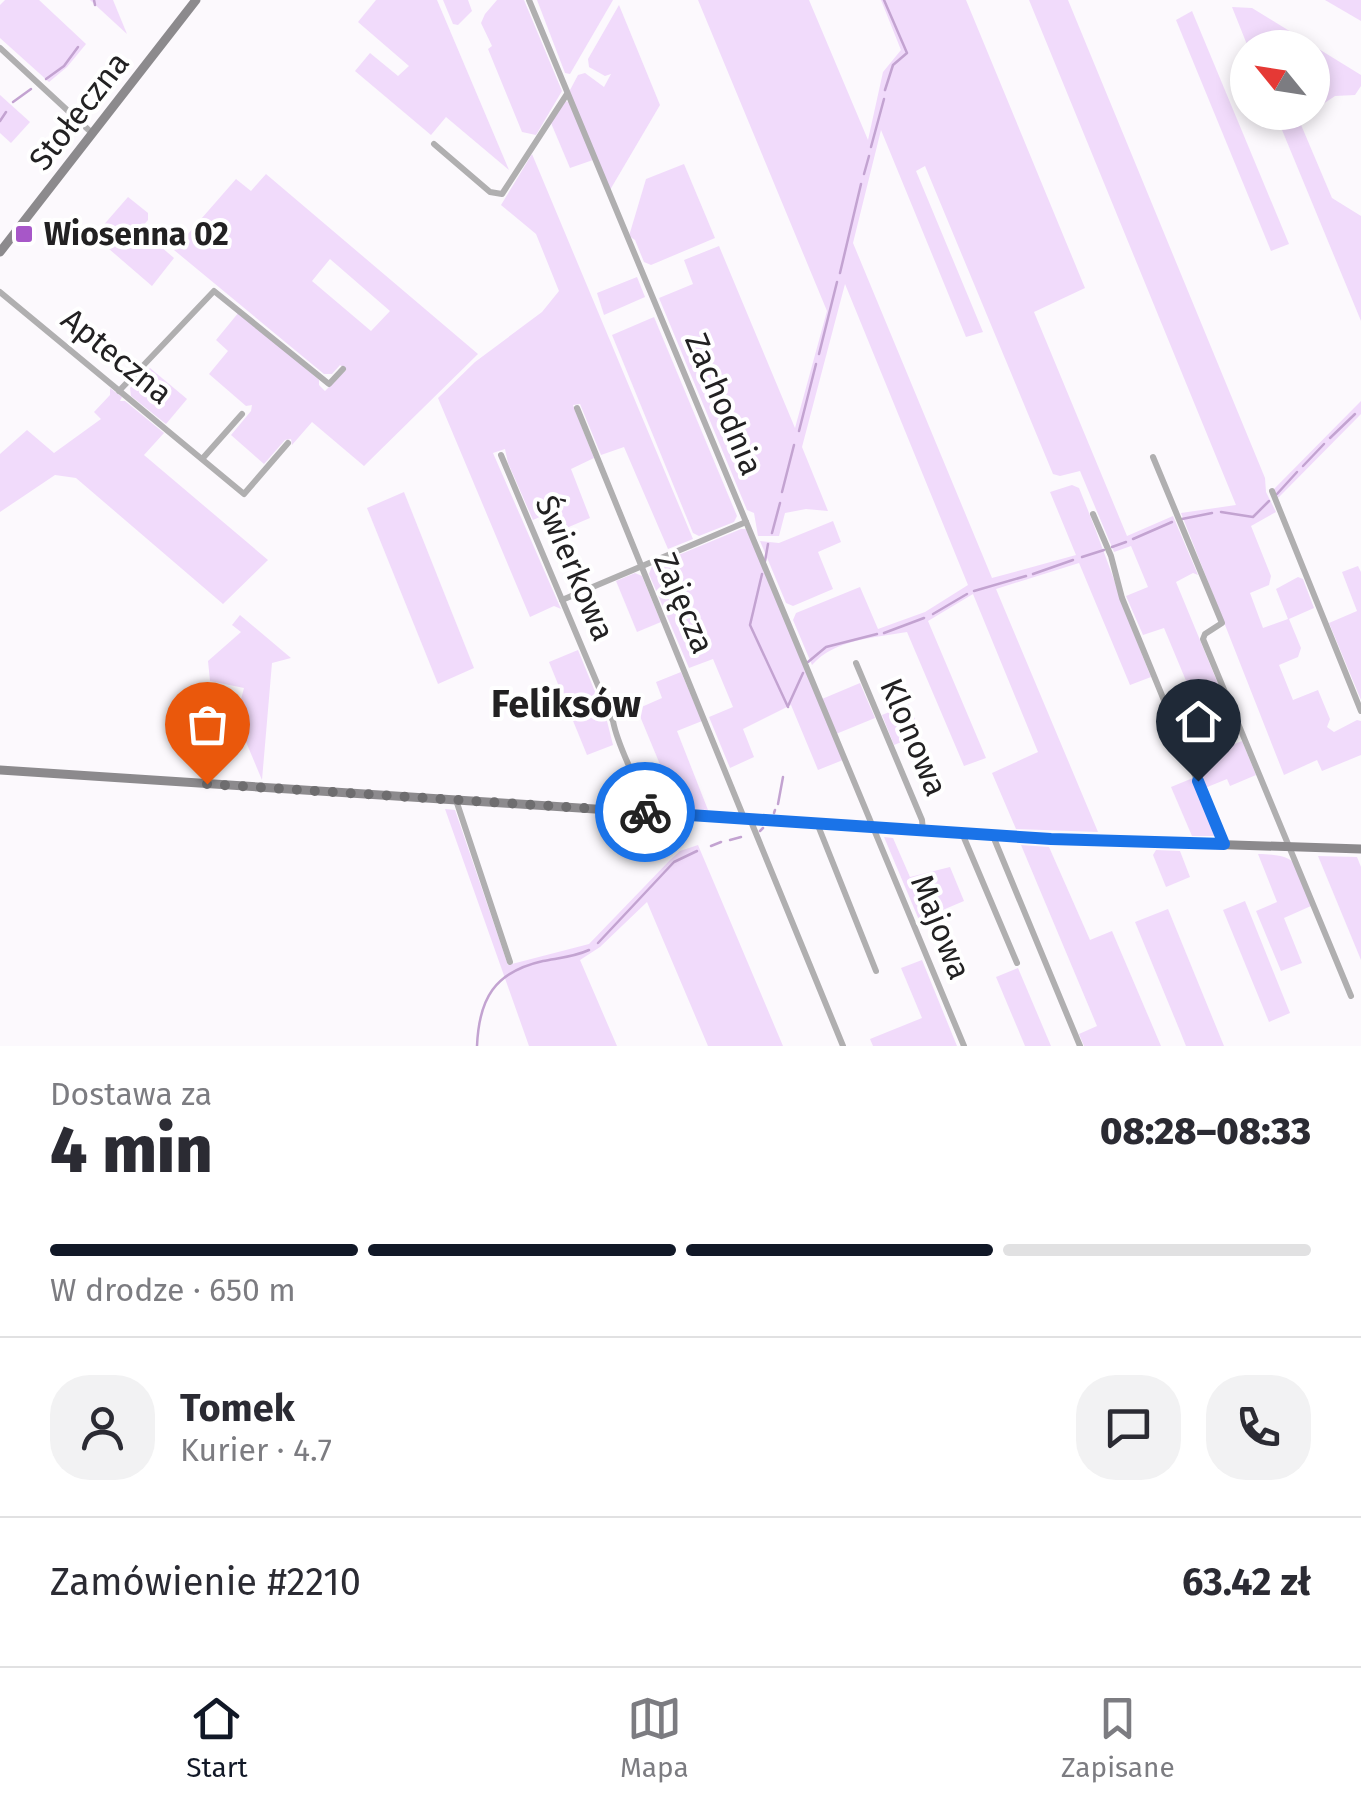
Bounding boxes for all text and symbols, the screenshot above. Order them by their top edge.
north arrow [1230,30,1330,130]
map controls [1230,30,1330,130]
street label: Stołeczna [21,44,137,178]
place label: Wiosenna 02 [44,215,229,253]
marker: Wiosenna 02 [13,223,35,245]
street label: Apteczna [54,300,180,412]
street label: Zachodnia [677,327,771,481]
street label: Świerkowa [527,490,623,646]
street label: Zajęcza [646,547,722,659]
street label: Klonowa [872,672,956,802]
pin [1156,679,1241,782]
district label: Feliksów [491,681,642,727]
pin [165,682,250,785]
icon: home [1171,694,1226,749]
icon: bag [180,697,235,752]
courier [595,762,695,862]
icon: bike [618,785,673,840]
street label: Majowa [903,869,979,985]
text: Dostawa za [50,1075,212,1113]
text: 08:28–08:33 [1100,1108,1311,1154]
text: 4 min [50,1111,213,1189]
text: W drodze · 650 m [50,1271,296,1309]
button: person [50,1375,155,1480]
button: chat [1076,1375,1181,1480]
button: phone [1206,1375,1311,1480]
text: Tomek [180,1385,295,1431]
text: Kurier · 4.7 [180,1431,332,1469]
text: Zamówienie #2210 [50,1559,361,1605]
text: 63.42 zł [1182,1559,1311,1605]
tab: Start [186,1691,248,1784]
tab: Mapa [620,1691,689,1784]
tab: Zapisane [1061,1691,1175,1784]

